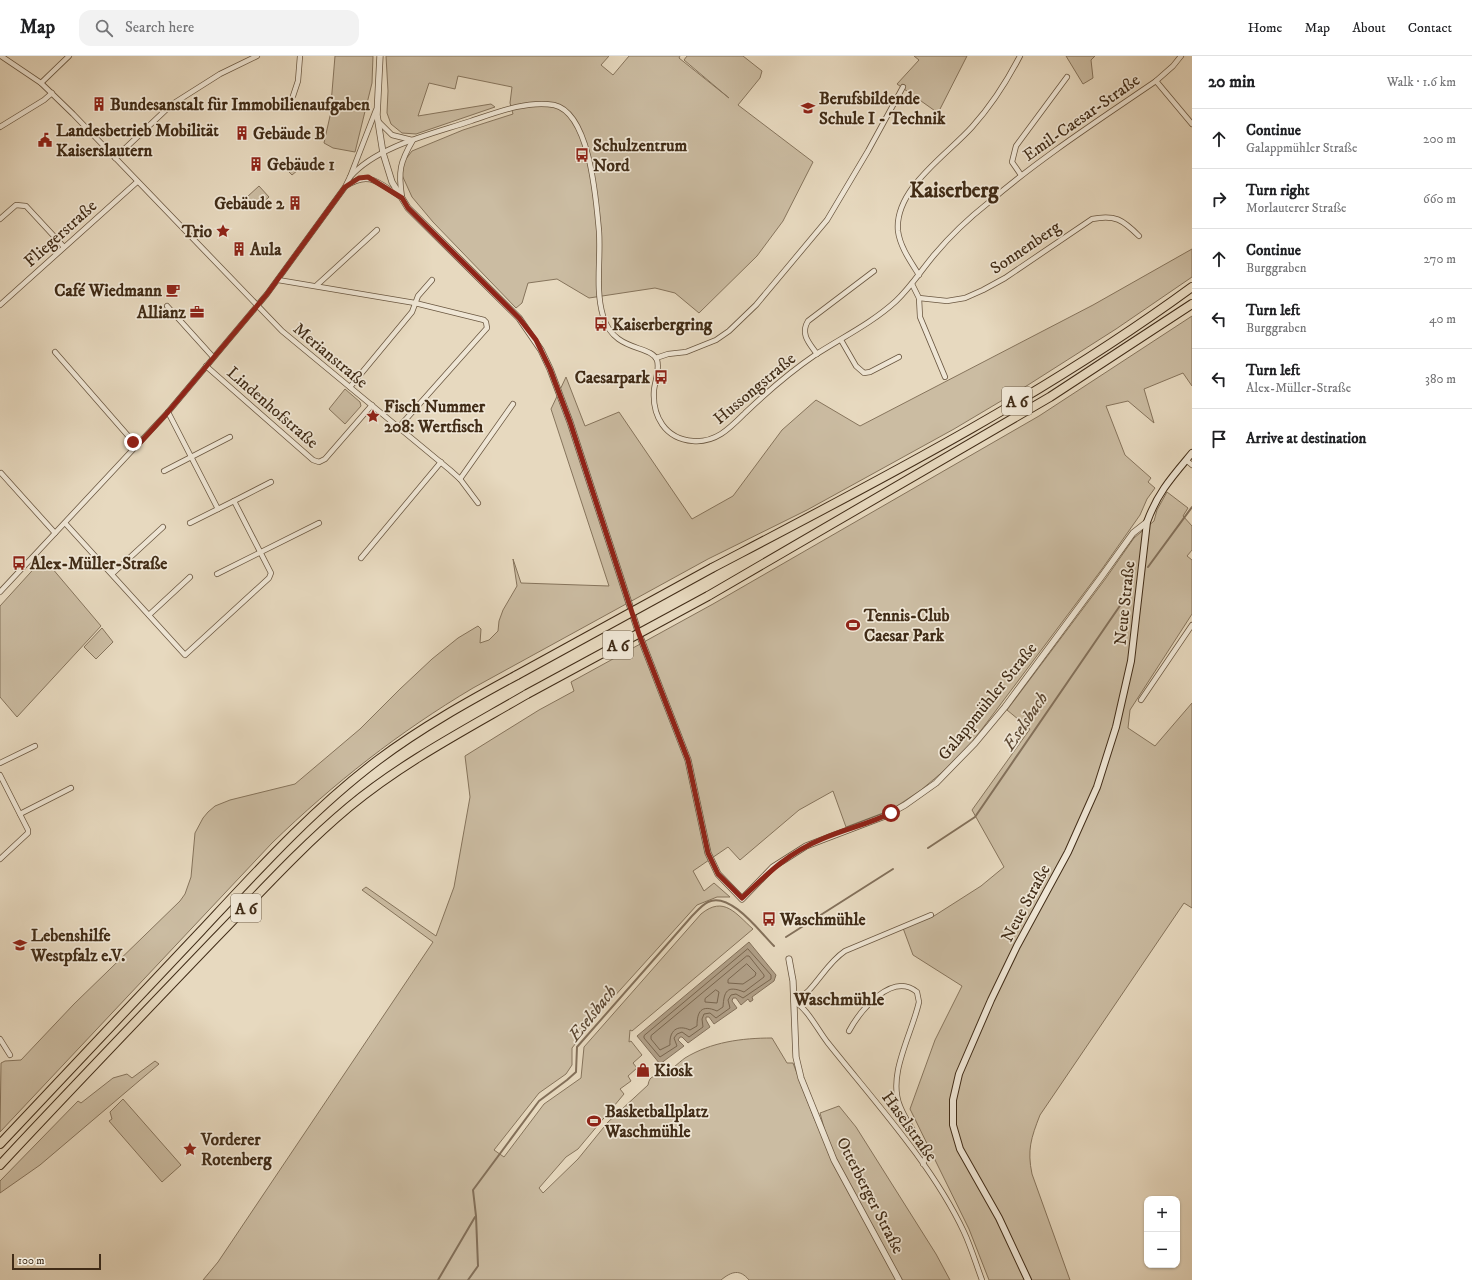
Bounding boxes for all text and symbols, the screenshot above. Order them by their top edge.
search box [79,10,359,46]
text: Map [20,16,55,39]
icon: search [93,17,115,39]
text: Search here [125,18,194,37]
text: Home [1248,19,1282,37]
text: Map [1304,19,1330,37]
text: About [1352,19,1386,37]
text: Contact [1408,19,1452,37]
street label: Emil-Caesar-Straße [1019,69,1144,166]
text: 20 min [1208,71,1255,93]
text: Walk · 1.6 km [1387,74,1456,90]
place label: Berufsbildende Schule I - Technik [819,88,946,130]
place label: Bundesanstalt für Immobilienaufgaben [110,94,370,116]
building icon: Bundesanstalt für Immobilienaufgaben [91,96,107,112]
school or university icon: Berufsbildende Schule I - Technik [800,100,816,116]
place label: Landesbetrieb Mobilität Kaiserslautern [56,120,219,162]
text: Continue [1246,121,1301,140]
place label: Gebäude B [253,123,325,145]
building icon: Gebäude B [234,125,250,141]
icon: ahead [1208,128,1230,150]
text: 200 m [1423,131,1456,147]
public building icon: Landesbetrieb Mobilität Kaiserslautern [37,132,53,148]
place label: Schulzentrum Nord [593,135,688,177]
text: Galappmühler Straße [1246,140,1357,156]
bus stop icon: Schulzentrum Nord [574,147,590,163]
place label: Gebäude 1 [267,154,335,176]
building icon: Gebäude 1 [248,156,264,172]
district label: Kaiserberg [909,178,999,204]
text: Turn right [1246,181,1309,200]
icon: right [1208,188,1230,210]
text: 660 m [1423,191,1456,207]
place label: Gebäude 2 [214,193,285,215]
street label: Fliegerstraße [20,195,102,272]
building icon: Gebäude 2 [287,195,303,211]
text: Morlauterer Straße [1246,200,1346,216]
street label: Sonnenberg [986,216,1066,279]
place label: Trio [181,221,212,243]
place icon: Trio [215,223,231,239]
place label: Aula [249,239,282,261]
building icon: Aula [231,241,247,257]
text: Continue [1246,241,1301,260]
icon: ahead [1208,248,1230,270]
text: 270 m [1424,251,1456,267]
text: Burggraben [1246,260,1307,276]
place label: Café Wiedmann [54,280,162,302]
cafe icon: Café Wiedmann [165,282,181,298]
text: Turn left [1246,301,1300,320]
place label: Allianz [136,302,187,324]
office icon: Allianz [189,304,205,320]
icon: left [1208,308,1230,330]
text: 40 m [1429,311,1456,327]
place label: Kaiserbergring [612,314,713,336]
bus stop icon: Kaiserbergring [593,316,609,332]
street label: Merianstraße [288,318,372,393]
text: Burggraben [1246,320,1307,336]
street label: Hussongstraße [709,348,800,430]
text: Turn left [1246,361,1300,380]
street label: Lindenhofstraße [222,362,323,454]
place label: Caesarpark [575,367,651,389]
icon: left [1208,368,1230,390]
bus stop icon: Caesarpark [653,369,669,385]
text: 380 m [1425,371,1456,387]
text: Alex-Müller-Straße [1246,380,1351,396]
road number: A 6 [1002,387,1032,415]
place label: Fisch Nummer 208: Wertfisch [384,396,486,438]
place icon: Fisch Nummer 208: Wertfisch [365,408,381,424]
icon: arrive [1208,428,1230,450]
text: Arrive at destination [1246,429,1366,448]
route end [124,433,142,451]
place label: Alex-Müller-Straße [29,553,167,575]
bus stop icon: Alex-Müller-Straße [11,555,27,571]
street label: Neue Straße [1110,560,1140,646]
place label: Tennis-Club Caesar Park [863,605,949,647]
sports icon: Tennis-Club Caesar Park [845,617,861,633]
road number: A 6 [603,631,633,659]
street label: Galappmühler Straße [933,638,1042,765]
water label: Eselsbach [998,688,1053,756]
route start [882,804,900,822]
street label: Neue Straße [996,861,1056,946]
road number: A 6 [231,894,261,922]
place label: Waschmühle [779,909,866,931]
bus stop icon: Waschmühle [761,911,777,927]
place label: Lebenshilfe Westpfalz e.V. [30,925,125,967]
school or university icon: Lebenshilfe Westpfalz e.V. [12,937,28,953]
water label: Eselsbach [563,981,622,1047]
district label: Waschmühle [793,989,885,1011]
place label: Kiosk [654,1060,693,1082]
shop icon: Kiosk [635,1062,651,1078]
street label: Haselstraße [876,1087,942,1166]
place label: Basketballplatz Waschmühle [604,1101,709,1143]
sports icon: Basketballplatz Waschmühle [586,1113,602,1129]
place label: Vorderer Rotenberg [200,1129,272,1171]
street label: Otterberger Straße [831,1133,909,1258]
place icon: Vorderer Rotenberg [182,1141,198,1157]
map controls [1144,1196,1180,1268]
button: + [1144,1196,1180,1232]
button: − [1144,1232,1180,1268]
scale bar [12,1252,101,1271]
text: 100 m [18,1254,44,1268]

